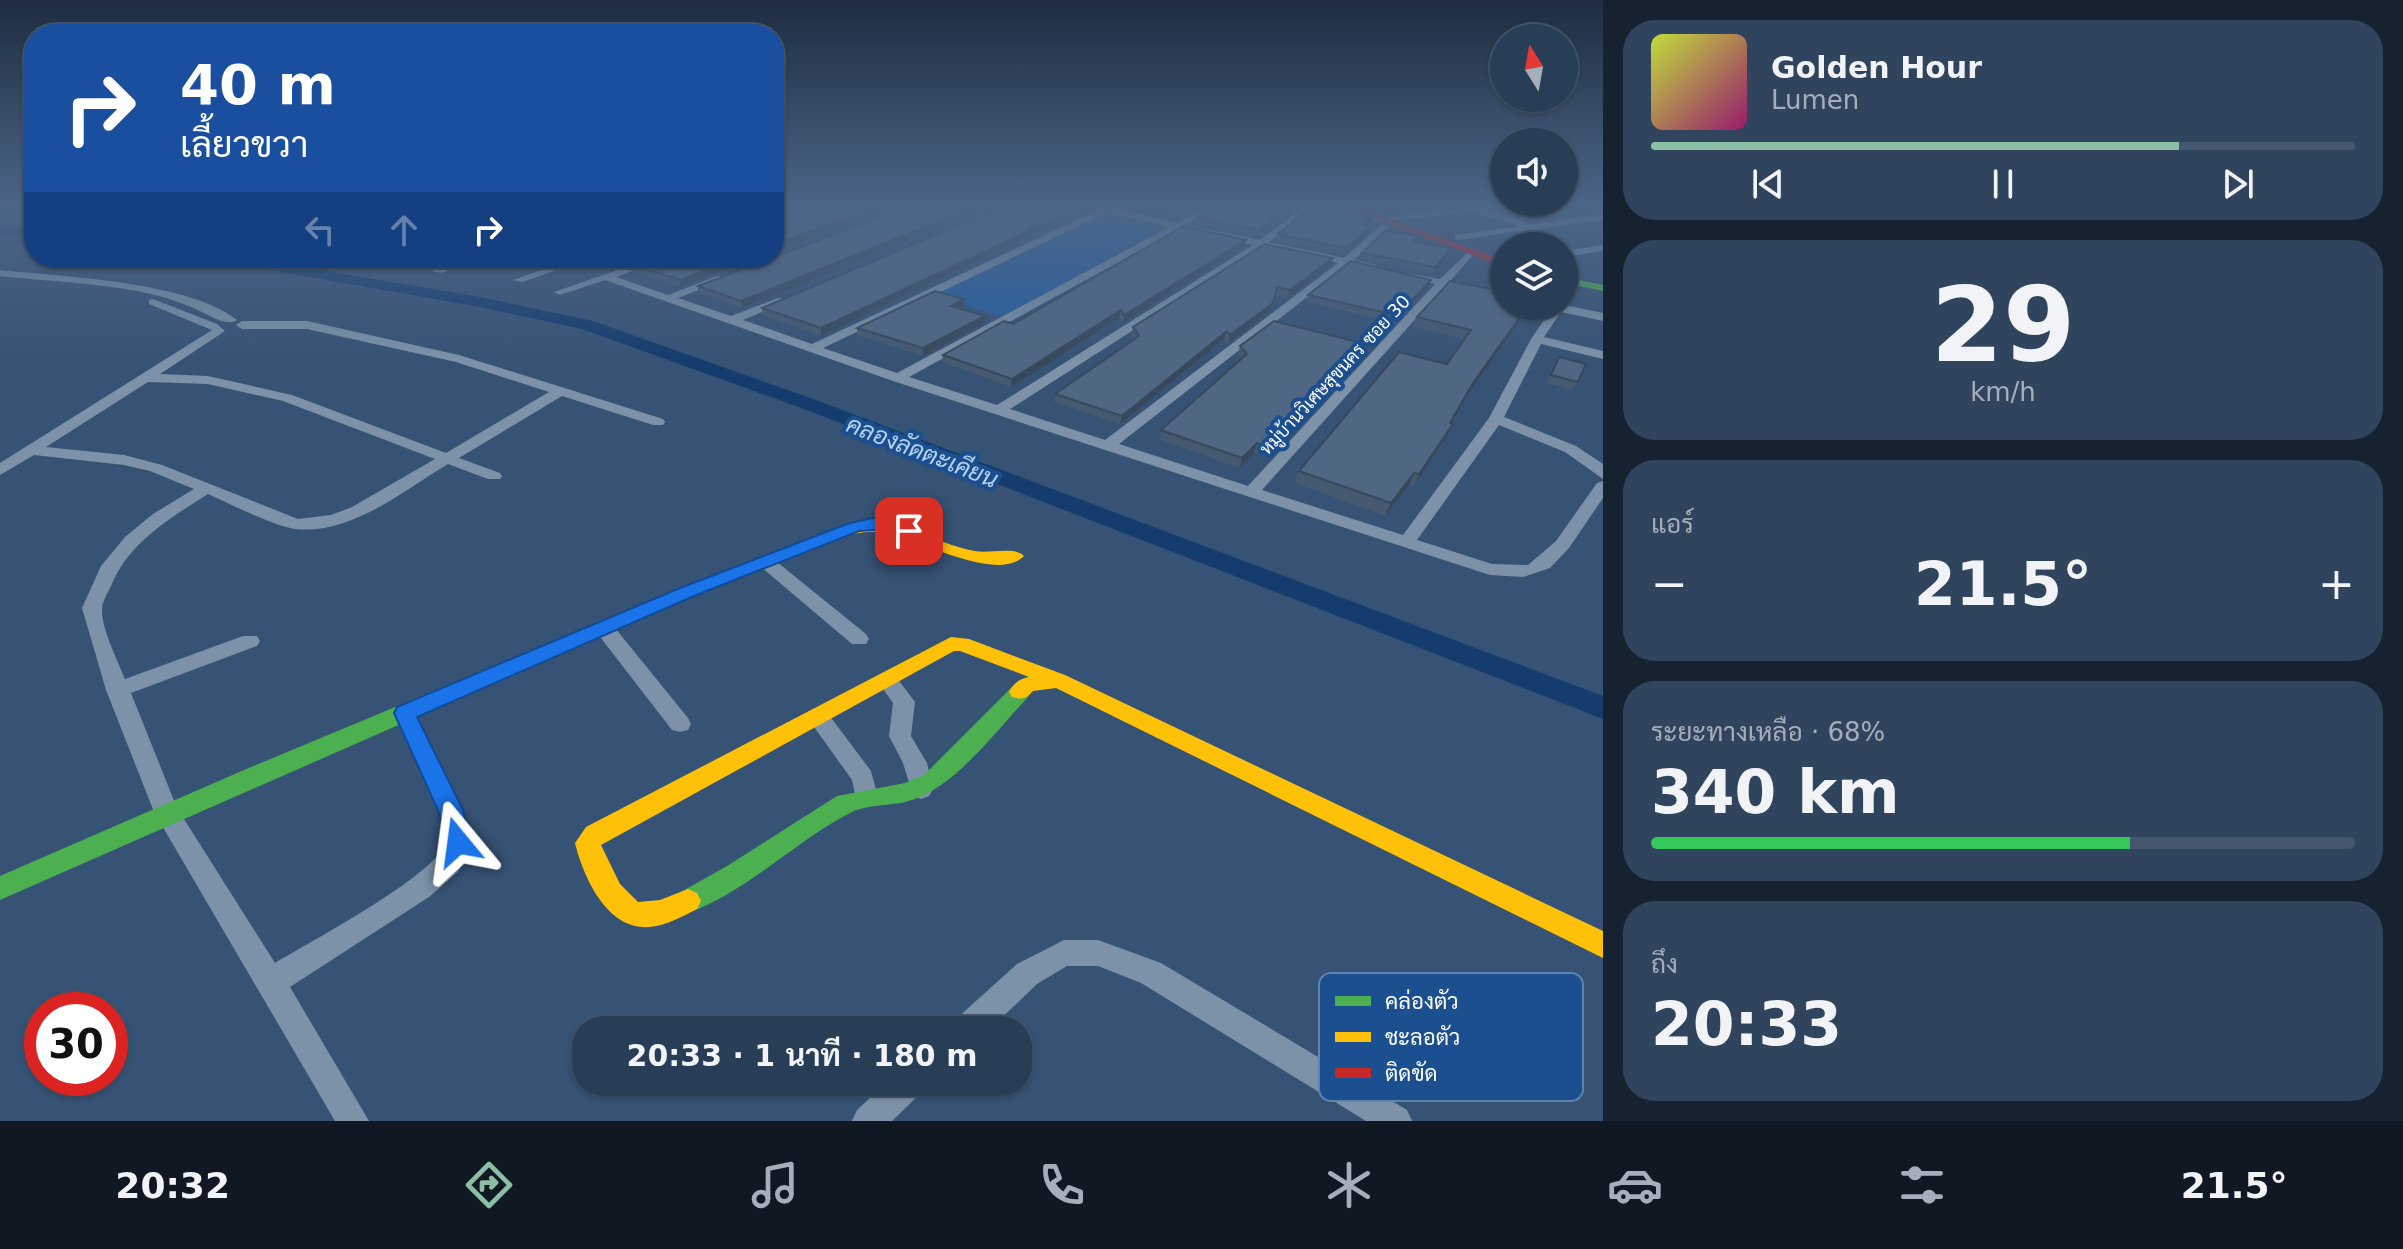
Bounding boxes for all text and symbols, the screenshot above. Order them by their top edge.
north arrow [1490,24,1578,112]
map controls [1490,24,1578,320]
text: Golden Hour [1771,50,1982,85]
text: 40 m [180,52,336,117]
icon: right [48,56,152,160]
text: Lumen [1771,85,1859,115]
text: เลี้ยวขวา [180,124,308,165]
button: sound [1490,128,1578,216]
icon: previous [1746,162,1790,206]
icon: pause [1981,162,2025,206]
icon: next [2216,162,2260,206]
icon: left [298,208,342,252]
icon: ahead [382,208,426,252]
icon: right [466,208,510,252]
button: layers [1490,232,1578,320]
text: 29 [1931,264,2075,386]
street label: หมู่บ้านวิเศษสุขนคร ซอย 30 [1254,290,1416,461]
text: km/h [1970,377,2036,407]
water label: คลองลัดตะเคียน [842,409,1002,494]
pin [875,497,943,565]
icon: arrive [887,509,931,553]
text: แอร์ [1651,509,1694,539]
text: 21.5° [1914,549,2092,619]
text: − [1651,558,1688,609]
text: + [2318,558,2355,609]
text: ระยะทางเหลือ · 68% [1651,717,1885,747]
text: 340 km [1651,757,1900,827]
position arrow [416,800,500,884]
text: ถึง [1651,949,1678,979]
legend [1319,973,1583,1101]
text: คล่องตัว [1385,988,1459,1014]
text: 20:33 [1651,989,1842,1059]
speed limit sign: 30 [24,992,128,1096]
text: ชะลอตัว [1385,1024,1460,1050]
text: 20:33 · 1 นาที · 180 m [627,1038,977,1073]
text: ติดขัด [1385,1060,1437,1086]
icon: directions [461,1157,517,1213]
icon: music [747,1157,803,1213]
icon: phone [1034,1157,1090,1213]
icon: climate [1321,1157,1377,1213]
icon: car [1607,1157,1663,1213]
icon: filters [1894,1157,1950,1213]
text: 20:32 [115,1165,230,1206]
text: 21.5° [2181,1165,2288,1206]

